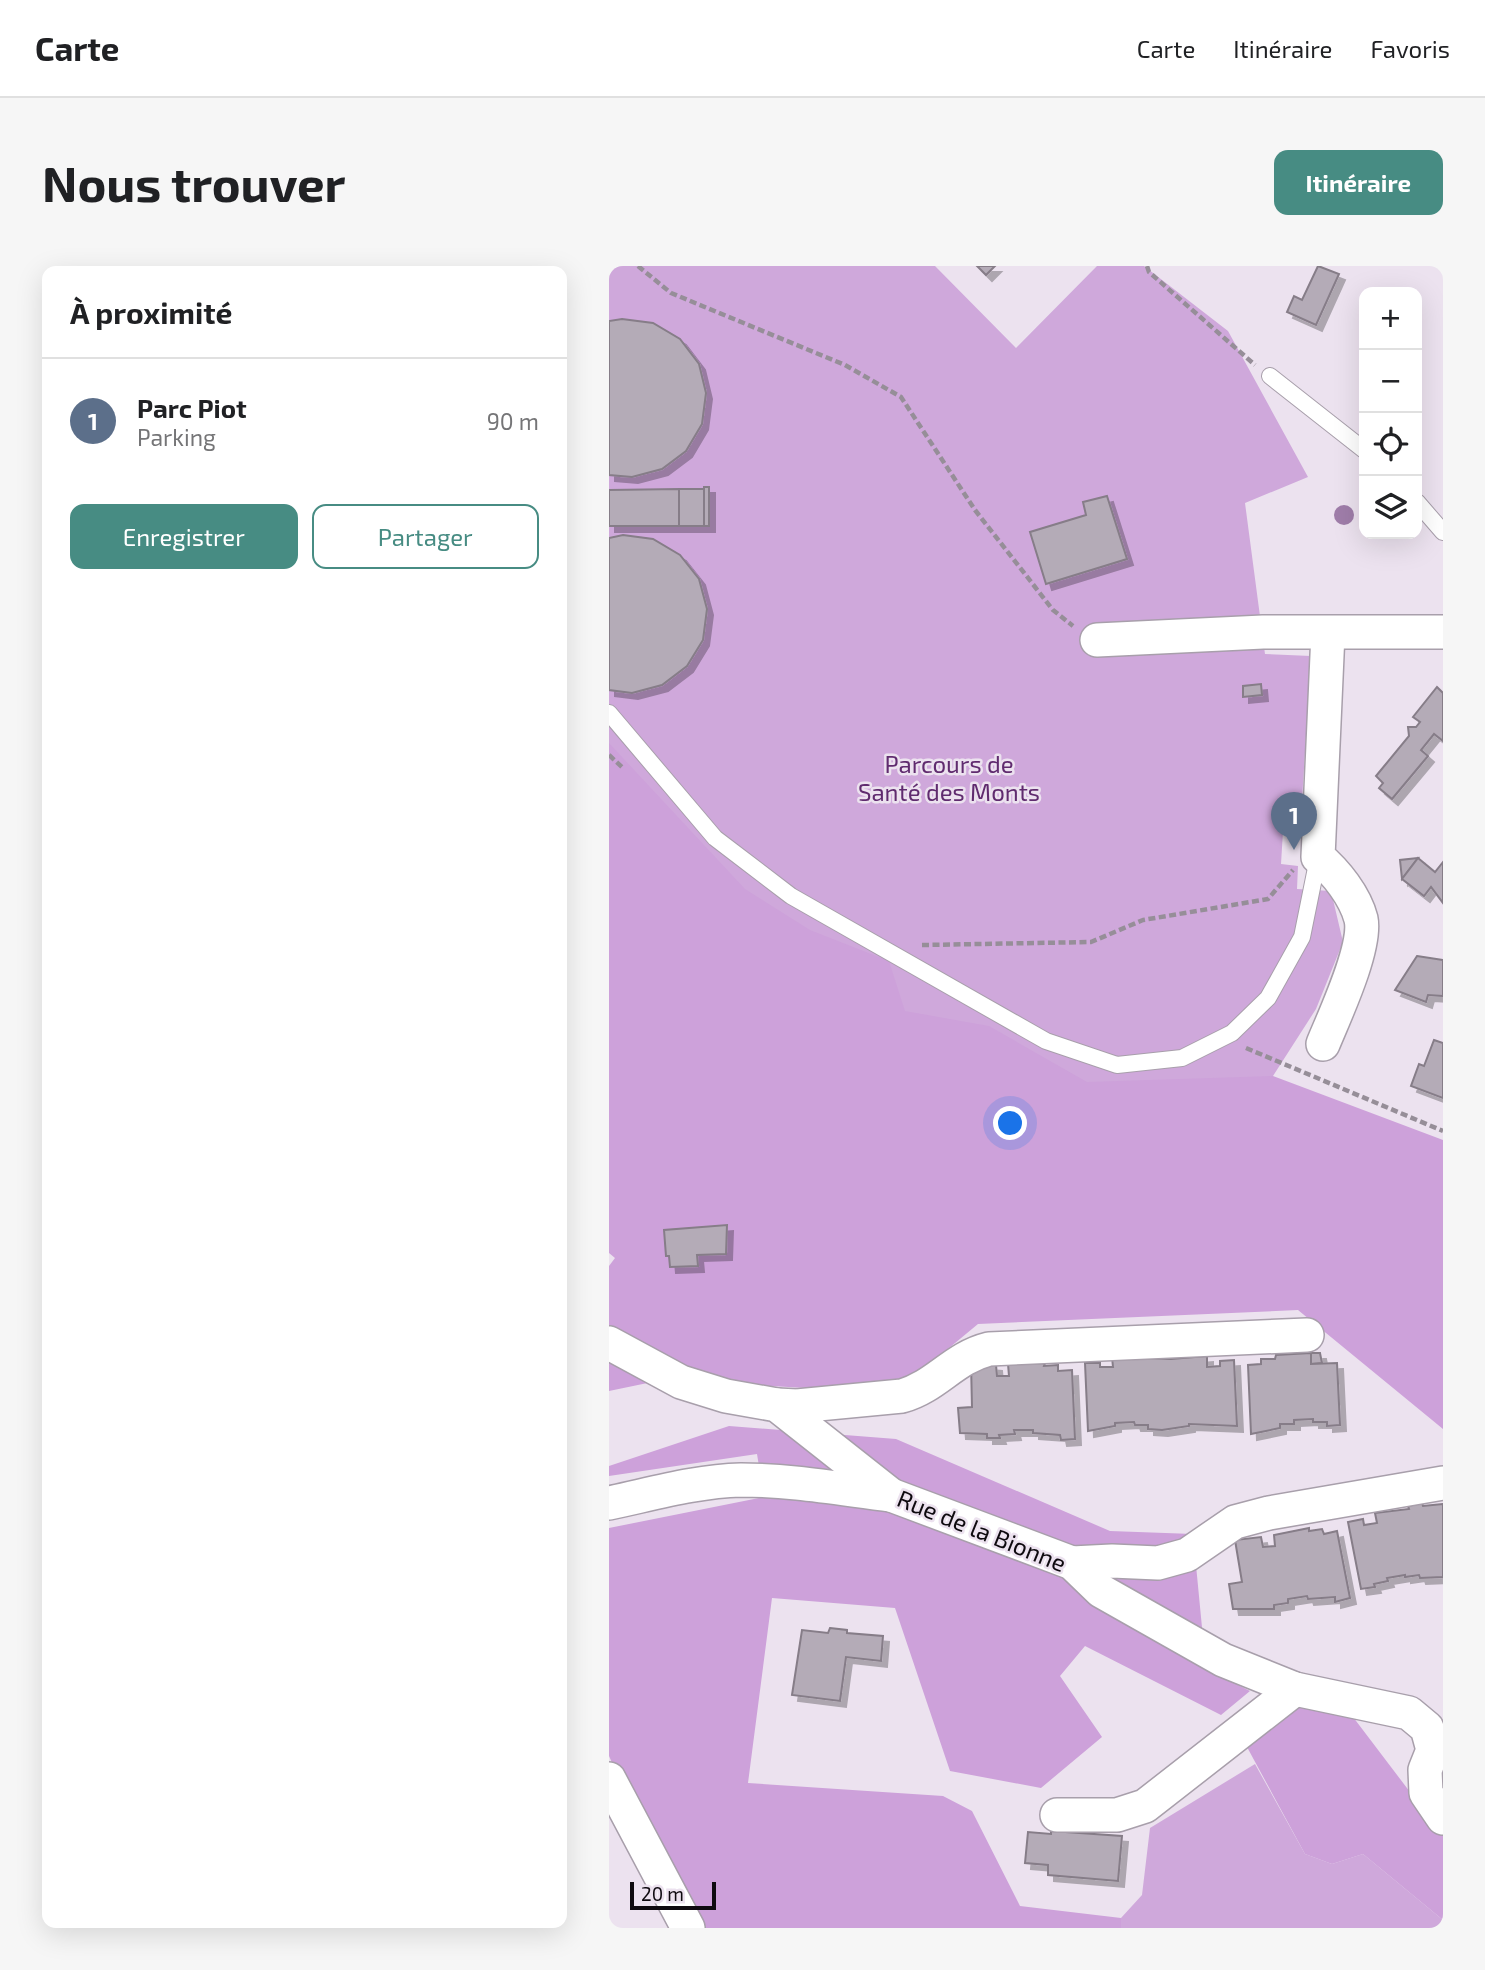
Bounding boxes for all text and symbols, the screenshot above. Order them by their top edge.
text: Carte [35,28,119,68]
text: Carte [1137,34,1195,63]
text: Itinéraire [1233,34,1332,63]
text: Favoris [1370,34,1450,63]
button: Itinéraire [1274,150,1443,215]
text: Nous trouver [42,153,346,212]
map controls [1359,287,1422,539]
button: + [1359,287,1422,350]
text: À proximité [70,294,232,330]
button: − [1359,350,1422,413]
text: Parc Piot [137,392,247,423]
text: 1 [88,407,98,435]
text: 90 m [487,407,539,435]
button: locate [1359,413,1422,476]
text: Parking [137,423,216,451]
button: layers [1359,476,1422,539]
button: Enregistrer [70,504,298,569]
button: Partager [312,504,539,569]
park label: Parcours de Santé des Monts [858,749,1040,806]
pin: 1 [1271,792,1317,850]
your location [993,1106,1027,1140]
street label: Rue de la Bionne [893,1483,1071,1577]
scale bar [630,1879,716,1911]
text: 20 m [641,1882,684,1905]

